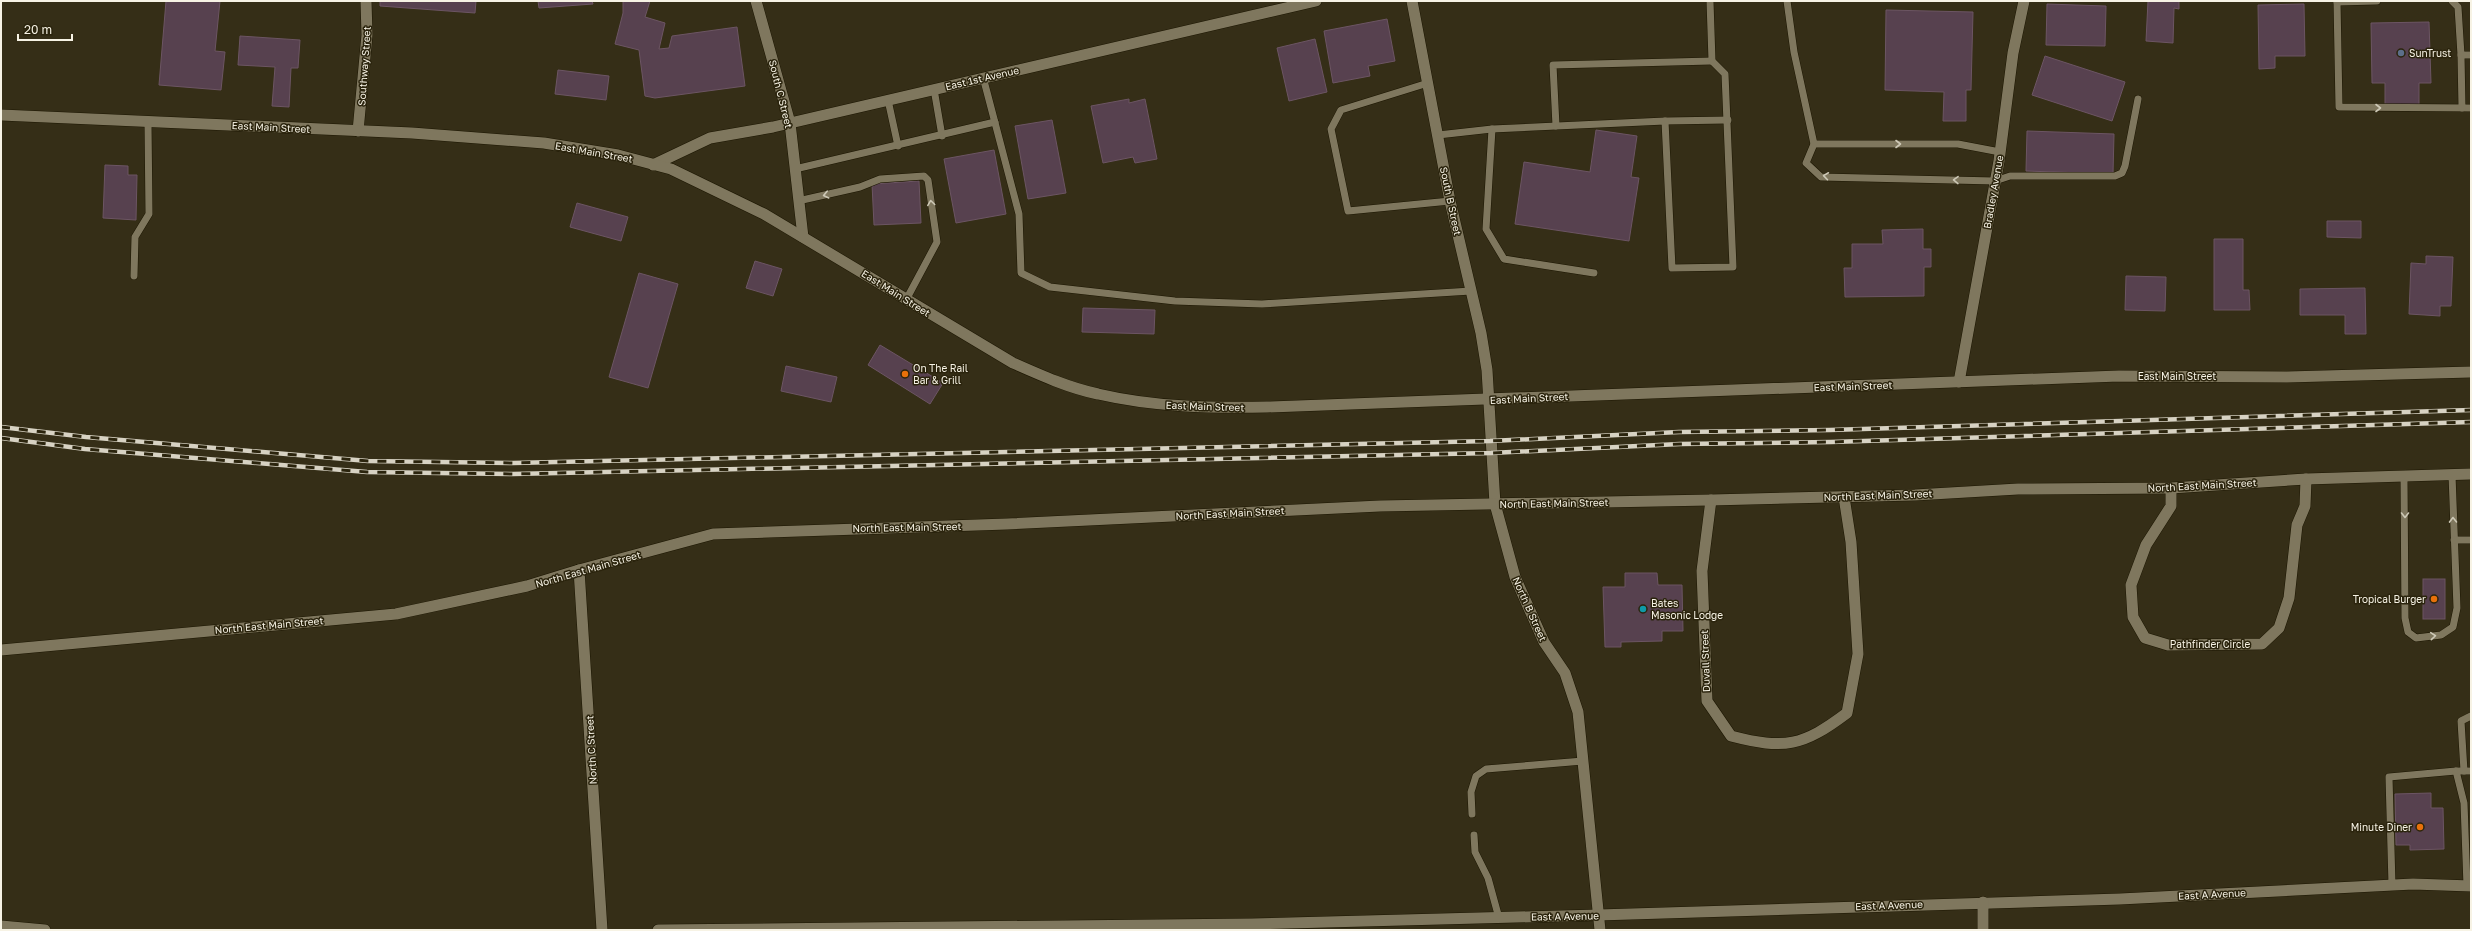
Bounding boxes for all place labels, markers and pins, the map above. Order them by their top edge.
place label: SunTrust [2409,47,2451,59]
marker: SunTrust [2396,48,2406,58]
place label: On The Rail Bar & Grill [913,362,968,386]
marker: On The Rail Bar & Grill [900,369,910,379]
place label: Tropical Burger [2353,593,2426,605]
marker: Tropical Burger [2429,594,2439,604]
place label: Bates Masonic Lodge [1651,597,1723,621]
marker: Bates Masonic Lodge [1638,604,1648,614]
place label: Minute Diner [2351,821,2412,833]
marker: Minute Diner [2415,822,2425,832]

